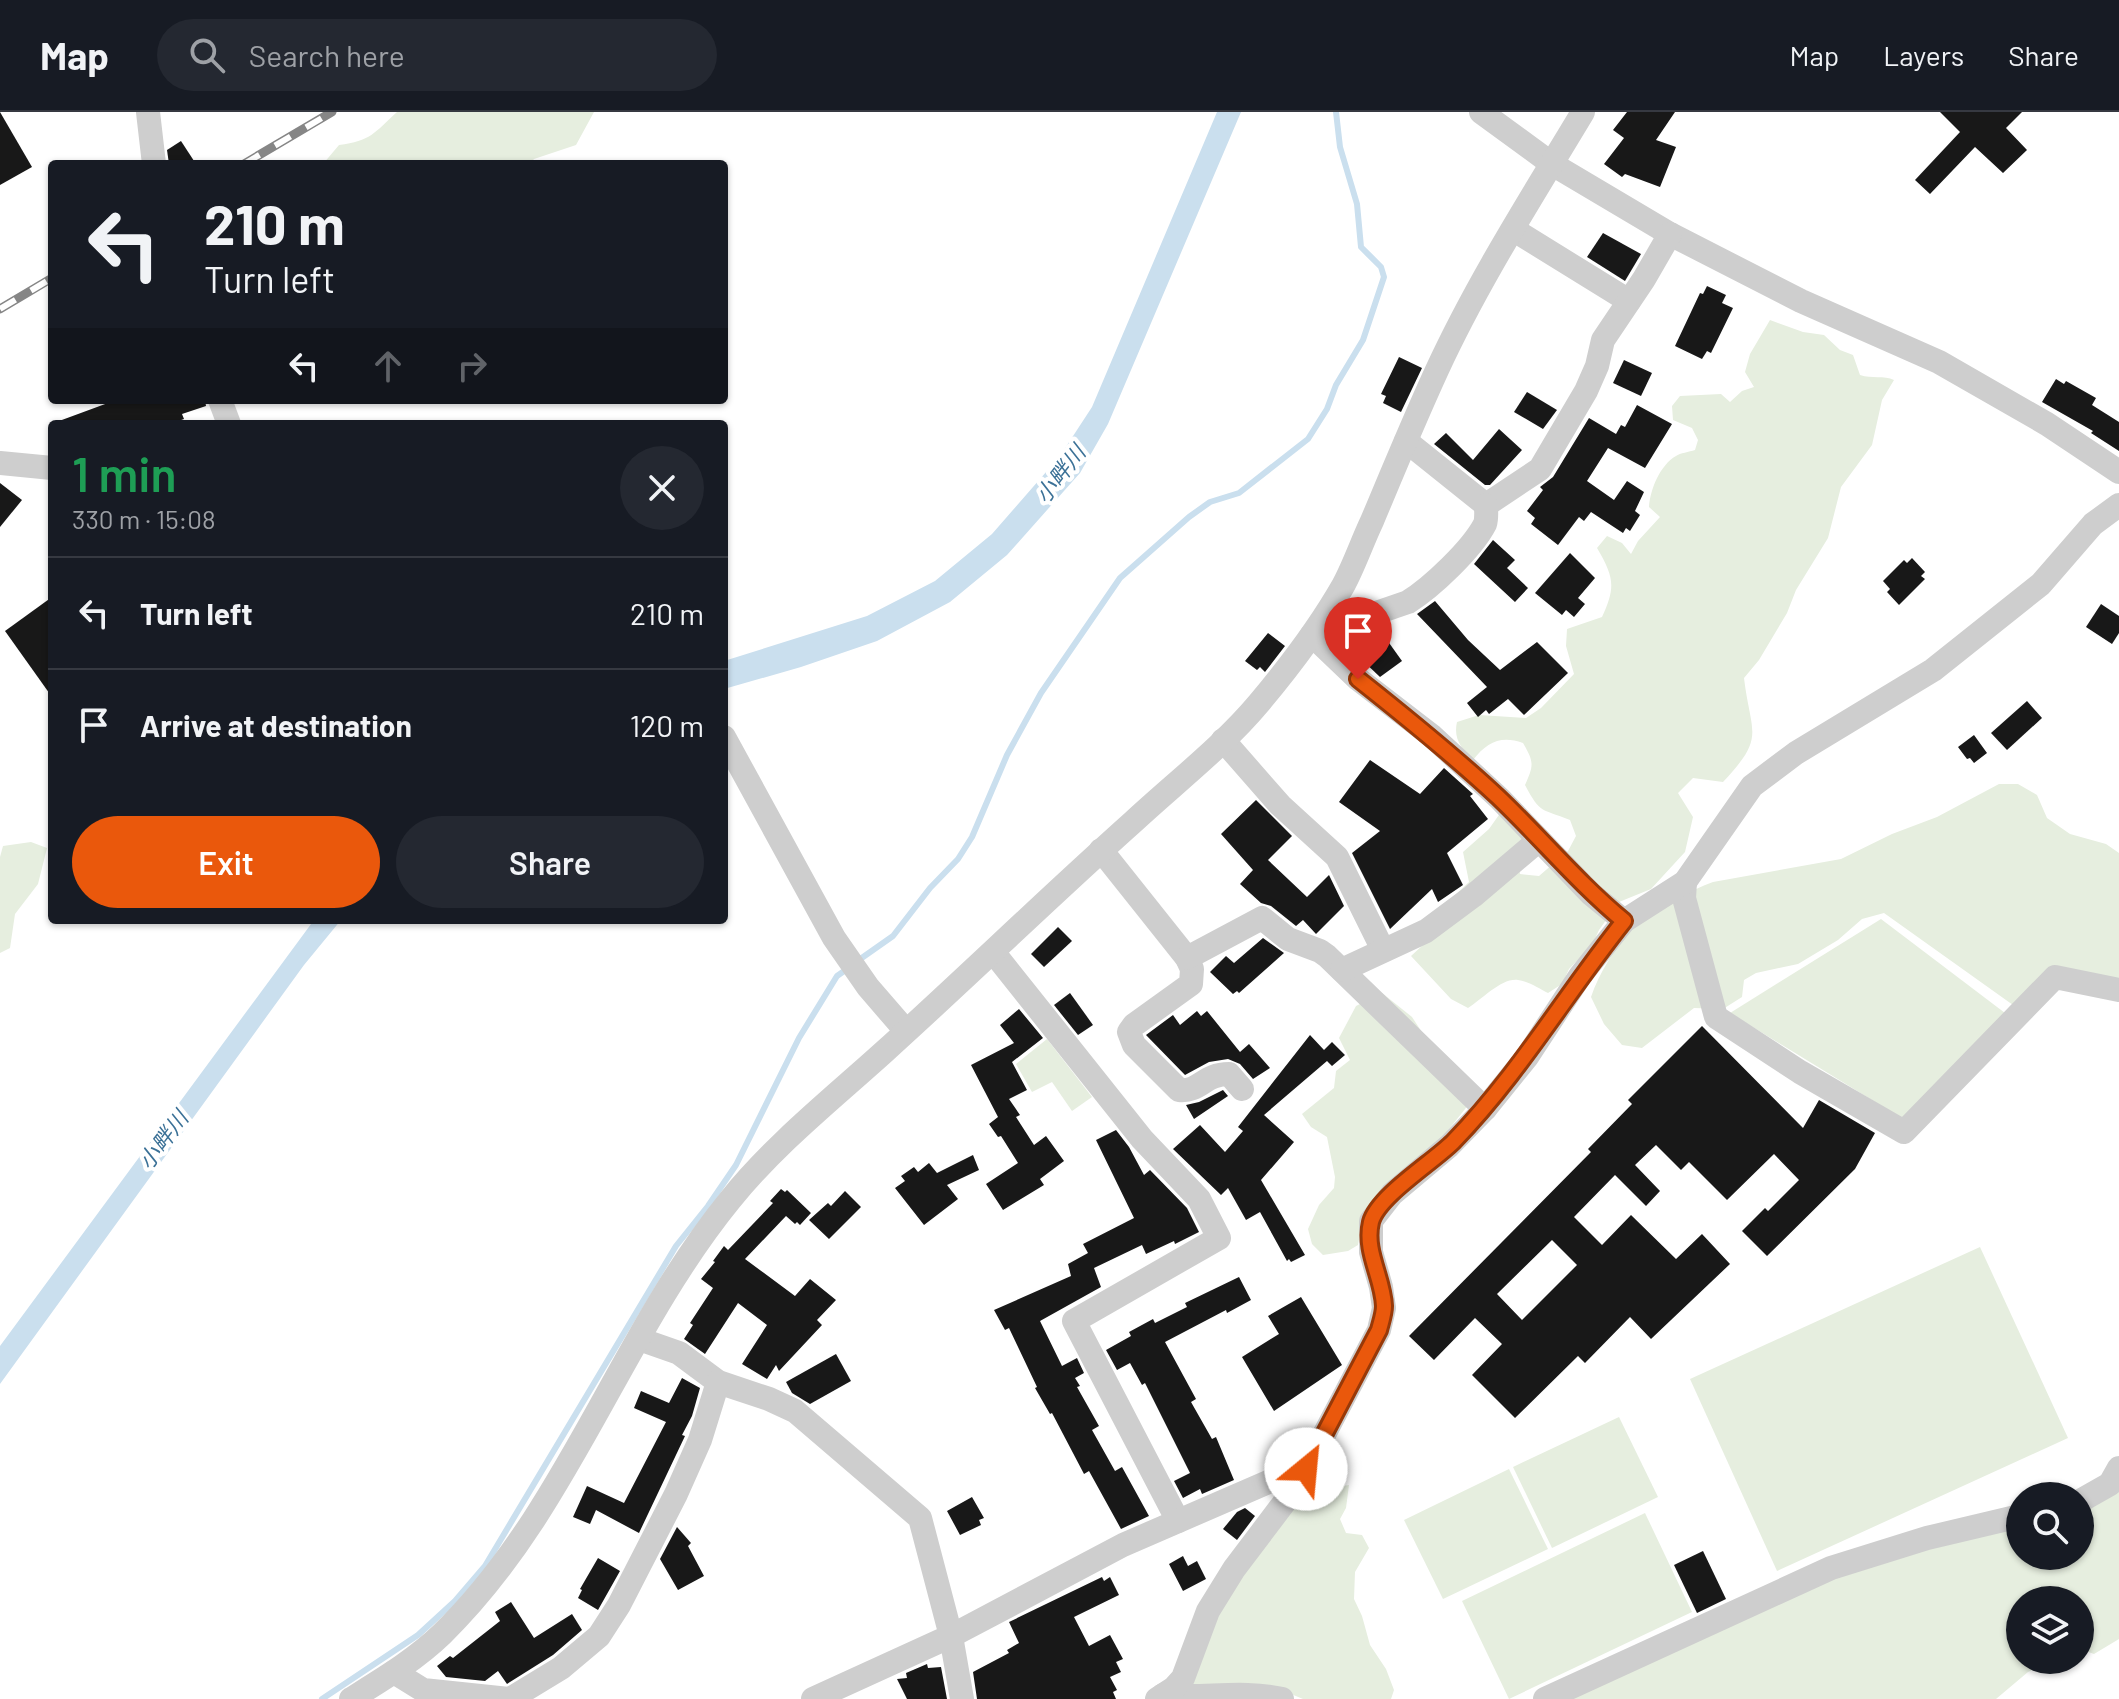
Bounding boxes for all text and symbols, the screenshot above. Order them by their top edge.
search box [157,19,717,91]
text: Map [40,32,109,78]
icon: search [185,33,229,77]
text: Search here [249,37,405,73]
text: Map [1789,38,1839,72]
text: Layers [1883,38,1964,72]
text: Share [2008,38,2079,72]
text: 210 m [204,189,345,256]
icon: left [72,192,176,296]
text: Turn left [204,257,335,300]
icon: left [282,344,326,388]
icon: ahead [366,344,410,388]
icon: right [450,344,494,388]
water label: 小畔川 [1029,438,1091,507]
text: 1 min [72,444,177,502]
button: close [620,446,704,530]
text: 330 m · 15:08 [72,503,216,534]
icon: left [72,591,116,635]
text: Turn left [140,595,253,631]
text: 210 m [630,595,704,631]
pin [1324,597,1392,679]
icon: arrive [1336,609,1380,653]
icon: arrive [72,703,116,747]
text: Arrive at destination [140,707,412,743]
text: 120 m [630,707,704,743]
button: Exit [72,816,380,908]
button: Share [396,816,704,908]
water label: 小畔川 [132,1104,194,1174]
position arrow [1264,1427,1348,1511]
map controls [2006,1482,2094,1674]
button: search [2006,1482,2094,1570]
button: layers [2006,1586,2094,1674]

